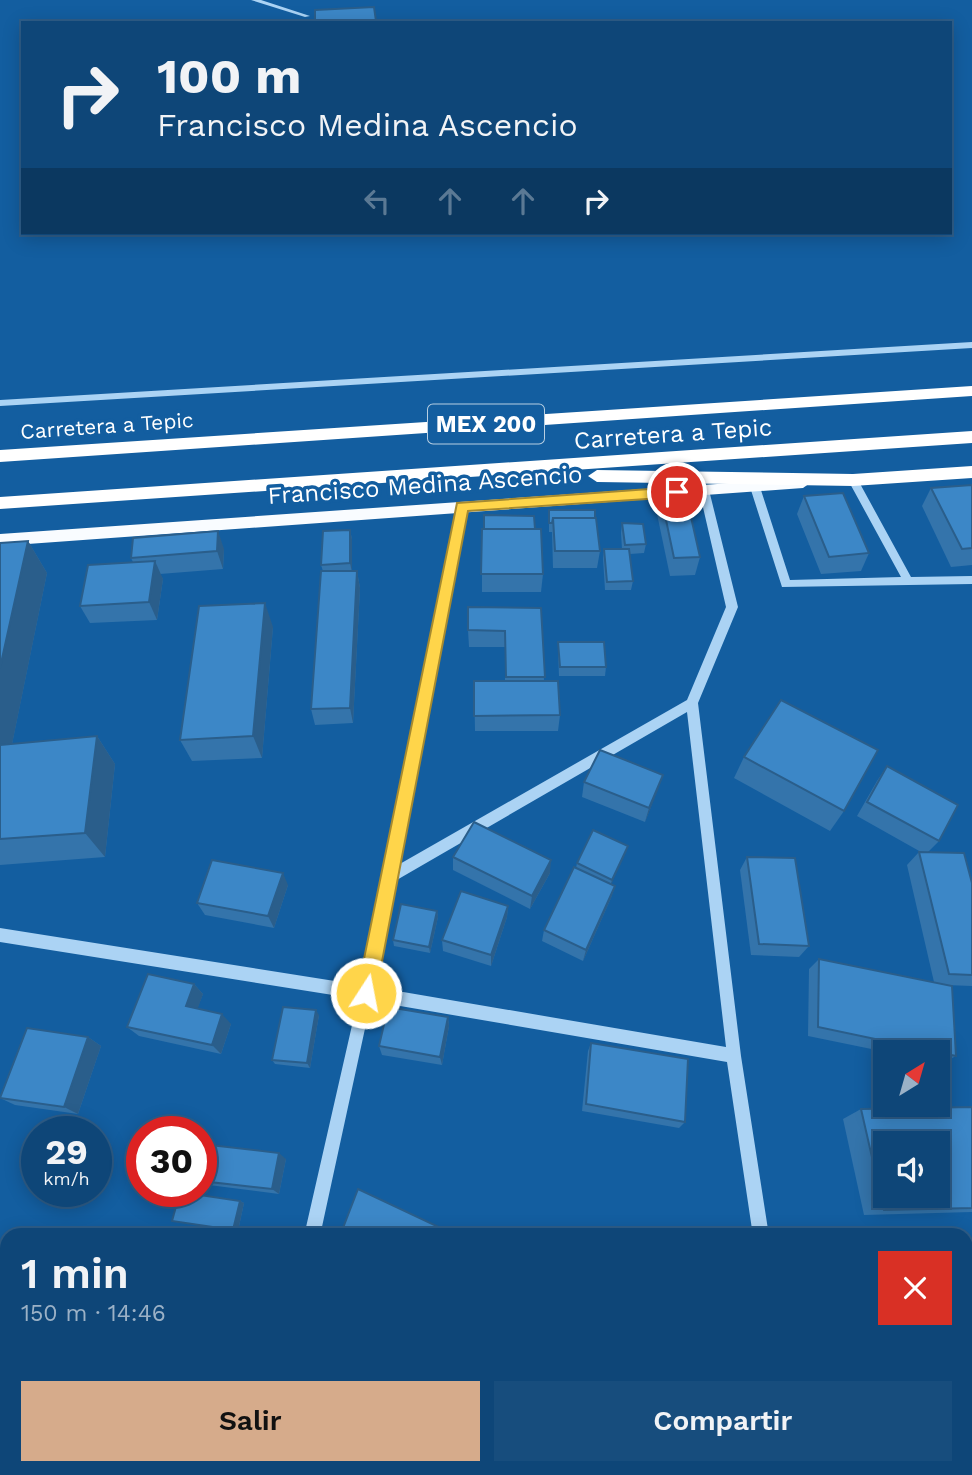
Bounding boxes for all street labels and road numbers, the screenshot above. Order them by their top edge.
road number: MEX 200 [428,404,544,444]
street label: Carretera a Tepic [19,407,194,444]
street label: Carretera a Tepic [573,413,773,455]
street label: Francisco Medina Ascencio [267,460,583,510]

